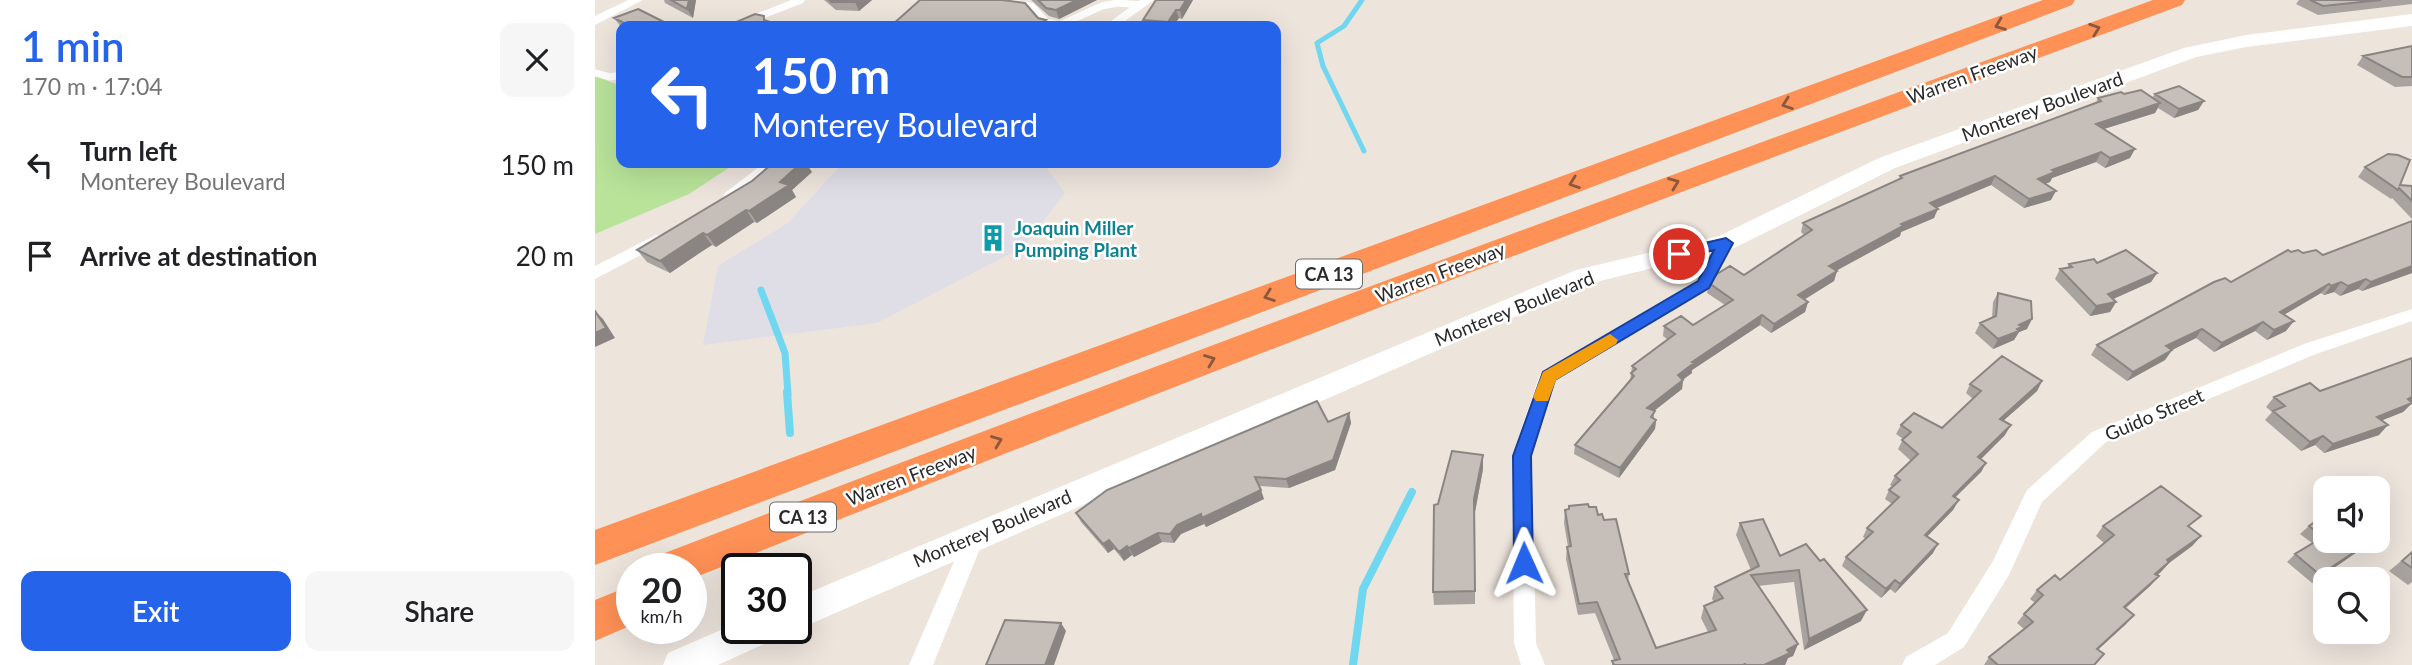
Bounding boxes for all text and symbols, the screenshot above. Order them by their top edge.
one-way arrow [1995,16,2007,30]
text: 1 min [21,21,125,71]
button: close [500,23,574,97]
one-way arrow [2089,23,2101,37]
street label: Warren Freeway [1904,40,2041,108]
text: 150 m [752,46,890,104]
icon: left [637,49,728,140]
street label: Monterey Boulevard [1958,66,2126,146]
text: 170 m · 17:04 [21,72,163,100]
one-way arrow [1782,96,1794,110]
text: Monterey Boulevard [752,105,1038,144]
text: Turn left [80,135,177,167]
icon: left [21,146,59,184]
text: 150 m [501,149,574,181]
text: Monterey Boulevard [80,167,286,195]
one-way arrow [1568,175,1580,189]
one-way arrow [1668,177,1680,191]
place label: Joaquin Miller Pumping Plant [1014,216,1137,261]
building icon: Joaquin Miller Pumping Plant [978,223,1008,253]
pin [1649,224,1709,284]
icon: arrive [1660,235,1698,273]
icon: arrive [21,237,59,275]
street label: Warren Freeway [1372,237,1508,307]
text: Arrive at destination [80,240,317,272]
text: 20 m [516,240,574,272]
road number: CA 13 [1296,260,1362,288]
street label: Monterey Boulevard [1431,266,1597,350]
one-way arrow [1263,288,1275,302]
one-way arrow [1203,354,1215,368]
street label: Guido Street [2101,383,2207,445]
one-way arrow [991,435,1003,449]
street label: Warren Freeway [843,440,979,510]
map controls [2313,476,2390,644]
button: sound [2313,476,2390,553]
street label: Monterey Boulevard [909,484,1075,572]
road number: CA 13 [770,503,836,532]
position arrow [1487,526,1561,600]
speed limit sign: 30 [721,553,812,644]
button: search [2313,567,2390,644]
text: 20 [641,568,682,610]
button: Exit [21,571,291,651]
button: Share [305,571,574,651]
text: km/h [640,605,683,627]

